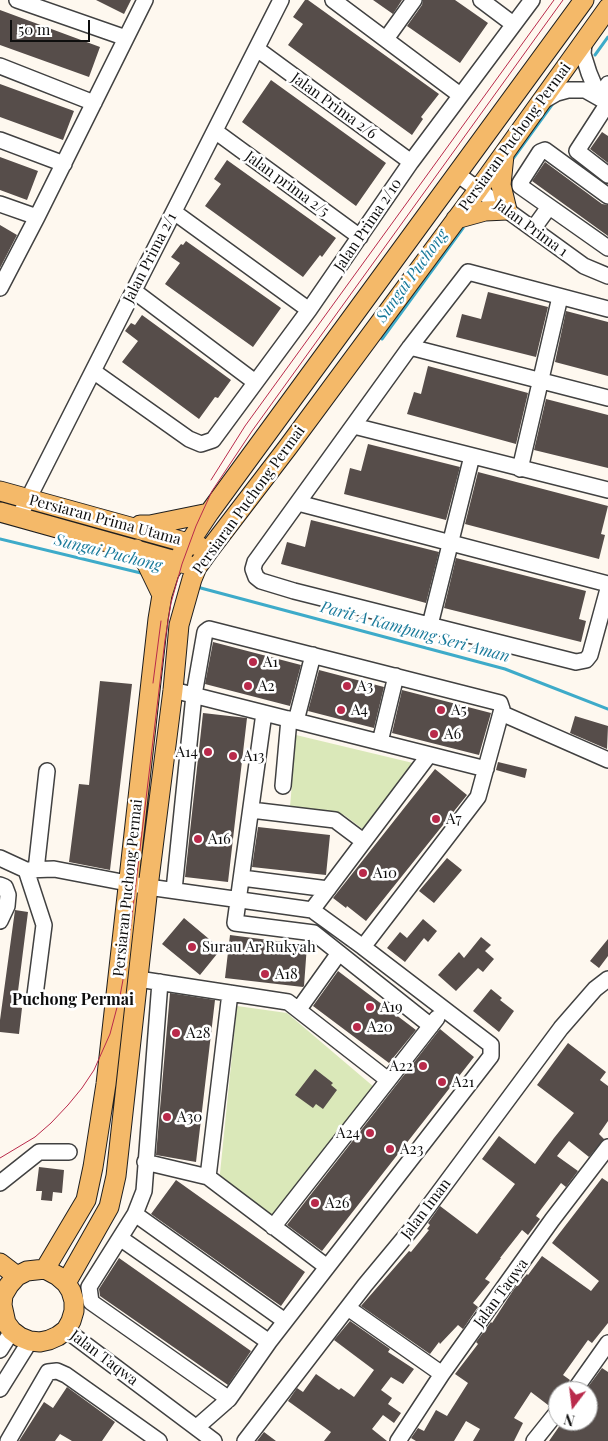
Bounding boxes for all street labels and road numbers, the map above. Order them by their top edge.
street label: Persiaran Puchong Permai [455,59,575,215]
street label: Jalan Prima 2/6 [288,69,380,143]
street label: Jalan prima 2/5 [241,147,333,221]
street label: Jalan Prima 2/10 [330,175,406,275]
street label: Jalan Prima 1 [491,195,571,261]
street label: Jalan Prima 2/1 [119,210,181,306]
street label: Persiaran Puchong Permai [189,422,309,578]
street label: Persiaran Prima Utama [27,491,183,549]
street label: Persiaran Puchong Permai [110,798,146,978]
street label: Jalan Iman [397,1175,455,1243]
street label: Jalan Taqwa [470,1255,532,1331]
street label: Jalan Taqwa [66,1327,142,1389]

